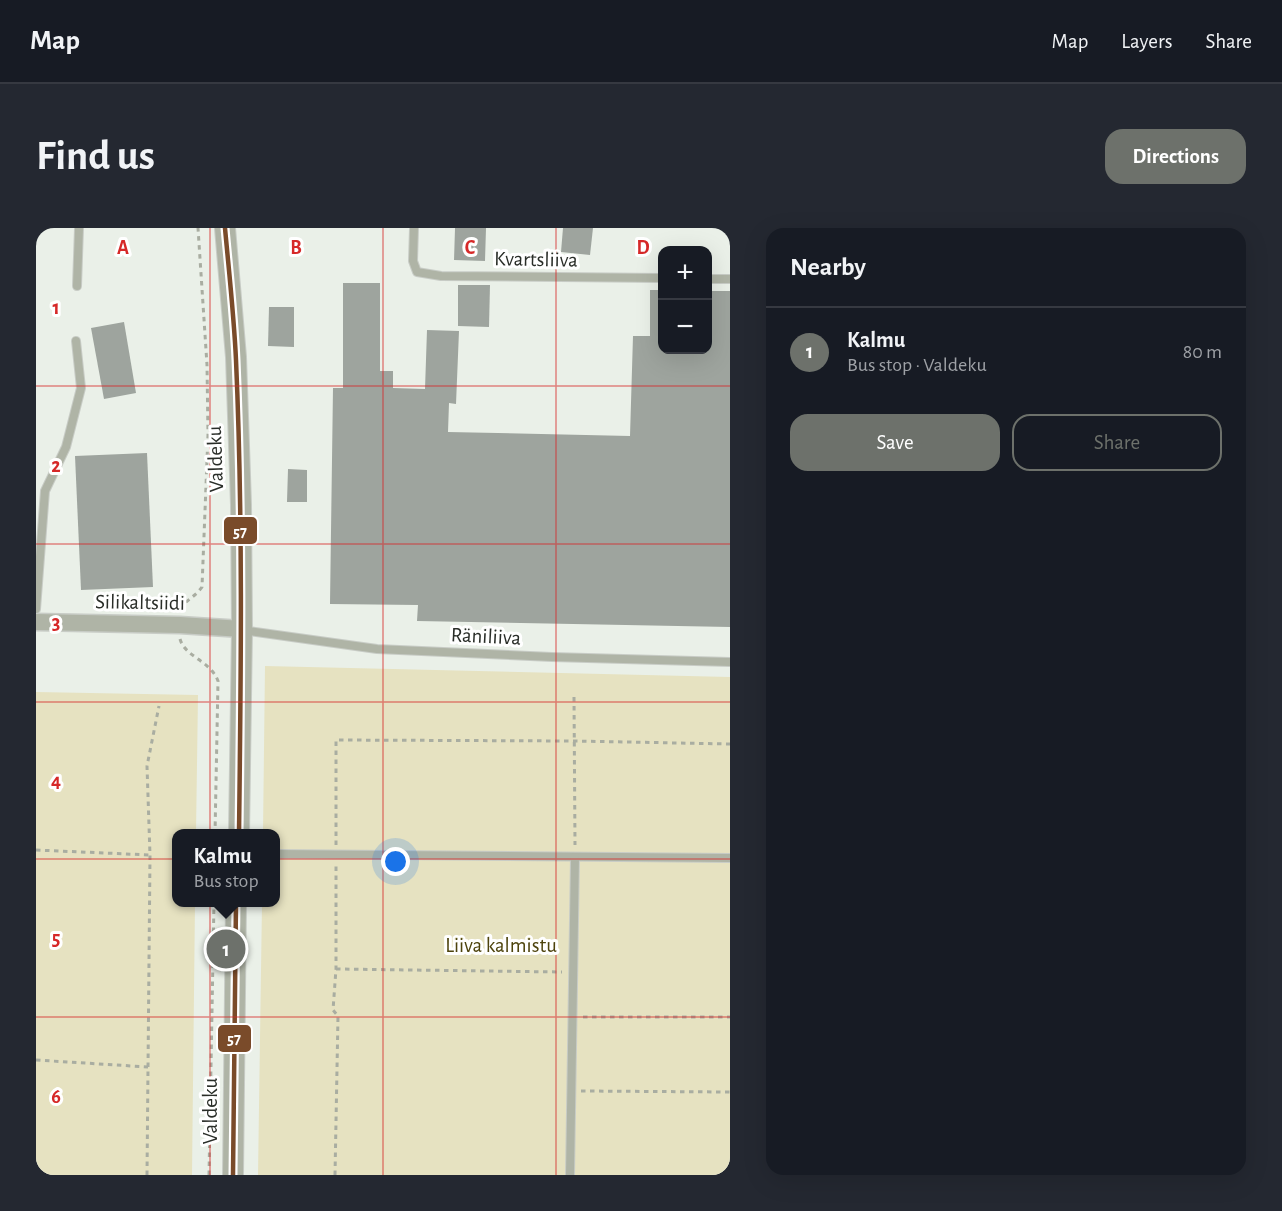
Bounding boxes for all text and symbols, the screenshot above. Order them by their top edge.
text: Map [30,27,80,55]
text: Map [1052,31,1088,52]
text: Layers [1121,31,1172,52]
text: Share [1205,31,1252,52]
button: Directions [1105,129,1246,184]
text: Find us [36,135,155,177]
text: A [117,238,129,258]
text: B [290,238,302,258]
text: C [465,238,476,258]
text: D [636,238,650,258]
map controls [658,246,712,354]
button: + [658,246,712,300]
street label: Kvartsliiva [494,248,578,271]
text: Nearby [790,254,866,280]
text: 1 [52,298,60,318]
button: − [658,300,712,354]
text: Kalmu [847,329,905,351]
text: 1 [806,342,813,362]
text: 80 m [1183,342,1222,362]
text: Bus stop · Valdeku [847,355,987,375]
button: Save [790,414,1000,471]
button: Share [1012,414,1222,471]
street label: Valdeku [204,425,227,493]
text: 2 [51,456,61,476]
line badge: 57 [223,516,258,545]
text: 57 [233,524,247,540]
street label: Silikaltsiidi [95,591,185,614]
text: 3 [52,613,60,633]
street label: Räniliiva [450,624,522,649]
text: 4 [51,771,61,791]
popup [172,829,280,907]
text: Kalmu [193,845,252,867]
your location [381,847,410,876]
text: Bus stop [193,871,259,891]
pin: 1 [206,926,246,972]
text: 5 [52,929,60,949]
park label: Liiva kalmistu [445,935,557,956]
line badge: 57 [217,1024,252,1053]
text: 57 [227,1031,241,1047]
street label: Valdeku [200,1077,221,1144]
text: 6 [51,1087,61,1107]

